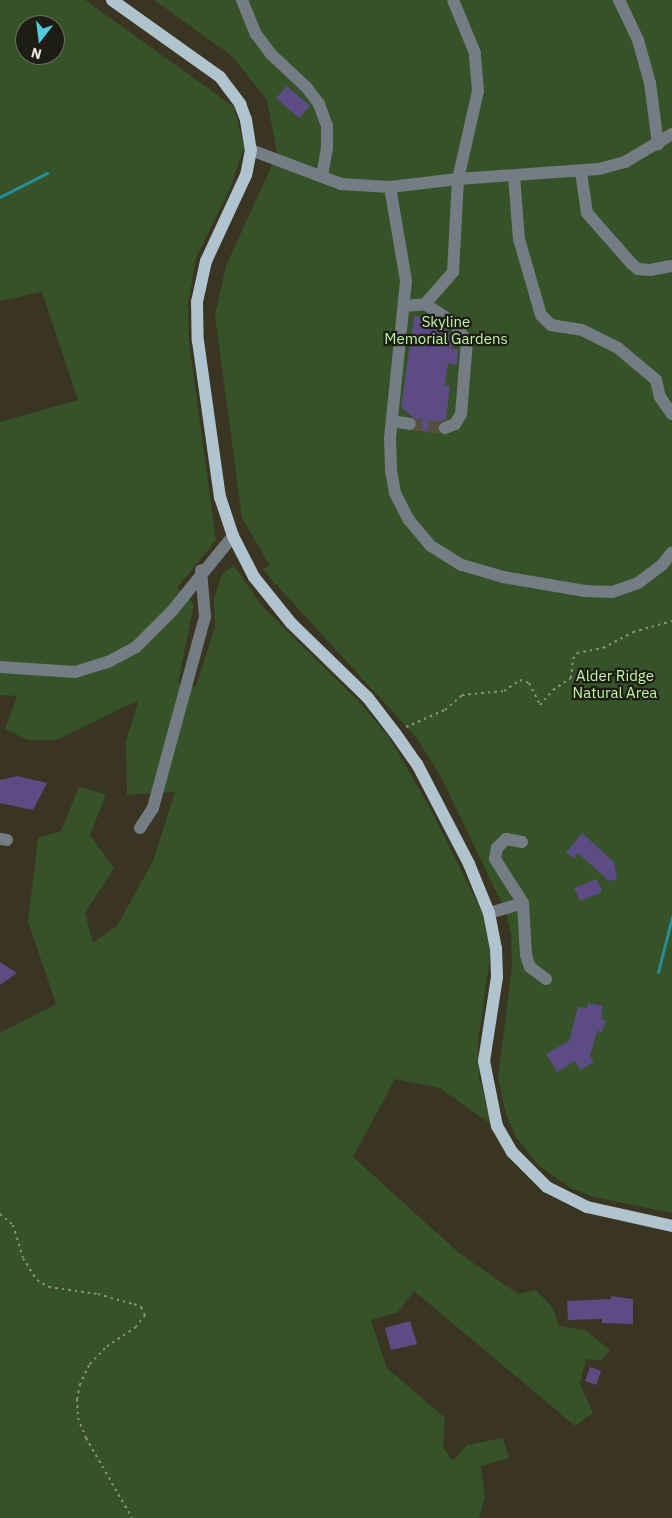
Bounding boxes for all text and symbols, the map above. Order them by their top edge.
north arrow [15,15,65,65]
text: N [29,44,44,64]
park label: Skyline Memorial Gardens [384,312,508,347]
park label: Alder Ridge Natural Area [573,666,657,701]

